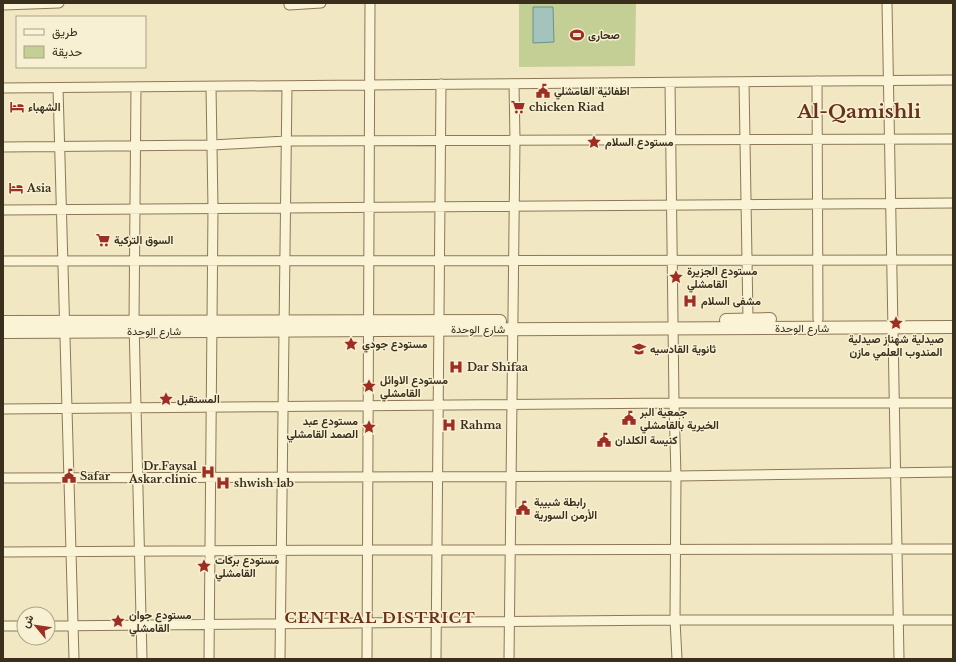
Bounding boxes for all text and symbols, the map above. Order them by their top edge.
legend [16,16,146,68]
text: طريق [52,24,78,40]
sports icon: صحارى [569,27,585,43]
place label: صحارى [588,28,620,42]
text: حديقة [52,44,82,59]
public building icon: اطفائية القامشلي [535,83,551,99]
place label: اطفائية القامشلي [554,84,630,100]
hotel icon: الشهباء [9,99,25,115]
supermarket icon: chicken Riad [510,99,526,115]
place label: الشهباء [28,100,61,114]
place label: chicken Riad [529,100,605,114]
district label: Al-Qamishli [796,100,921,123]
place icon: مستودع السلام [586,134,602,150]
place label: مستودع السلام [605,135,674,150]
hotel icon: Asia [8,180,24,196]
place label: Asia [26,181,52,195]
supermarket icon: السوق التركية [95,232,111,248]
place label: السوق التركية [114,233,174,247]
place label: مستودع الجزيرة القامشلي [687,264,757,293]
place icon: مستودع الجزيرة القامشلي [668,269,684,285]
hospital icon: مشفى السلام [682,293,698,309]
place label: مشفى السلام [701,294,761,309]
place icon: صيدلية شهناز صيدلية المندوب العلمي مازن [888,315,904,331]
street label: شارع الوحدة [775,321,829,336]
street label: شارع الوحدة [451,322,505,337]
street label: شارع الوحدة [127,324,181,339]
place label: صيدلية شهناز صيدلية المندوب العلمي مازن [848,332,944,361]
place icon: مستودع جودي [343,336,359,352]
place label: مستودع جودي [362,337,428,353]
school or university icon: ثانوية القادسيه [631,341,647,357]
place label: ثانوية القادسيه [650,342,716,356]
hospital icon: Dar Shifaa [448,359,464,375]
place label: Dar Shifaa [467,360,529,374]
place label: مستودع الاوائل القامشلي [380,373,448,402]
place icon: مستودع الاوائل القامشلي [361,378,377,394]
place icon: المستقبل [158,391,174,407]
place label: المستقبل [177,392,220,406]
place label: جمعية البر الخيرية بالقامشلي [639,405,719,434]
public building icon: جمعية البر الخيرية بالقامشلي [621,410,637,426]
place label: مستودع عبد الصمد القامشلي [287,414,358,443]
hospital icon: Rahma [441,417,457,433]
place label: Rahma [460,418,502,432]
place icon: مستودع عبد الصمد القامشلي [361,419,377,435]
public building icon: كنيسة الكلدان [596,432,612,448]
place label: كنيسة الكلدان [615,433,678,447]
place label: Dr.Faysal Askar clinic [128,459,197,486]
hospital icon: Dr.Faysal Askar clinic [200,464,216,480]
public building icon: Safar [61,468,77,484]
place label: Safar [80,469,111,483]
hospital icon: shwish lab [215,475,231,491]
place label: shwish lab [234,476,294,490]
place label: رابطة شبيبة اﻷرمن السورية [534,495,597,522]
public building icon: رابطة شبيبة اﻷرمن السورية [515,500,531,516]
place label: مستودع بركات القامشلي [215,553,279,582]
place icon: مستودع بركات القامشلي [196,558,212,574]
north arrow [16,606,56,646]
place label: مستودع جوان القامشلي [129,608,192,637]
district label: CENTRAL DISTRICT [284,608,476,627]
text: ش [18,612,37,630]
place icon: مستودع جوان القامشلي [110,613,126,629]

